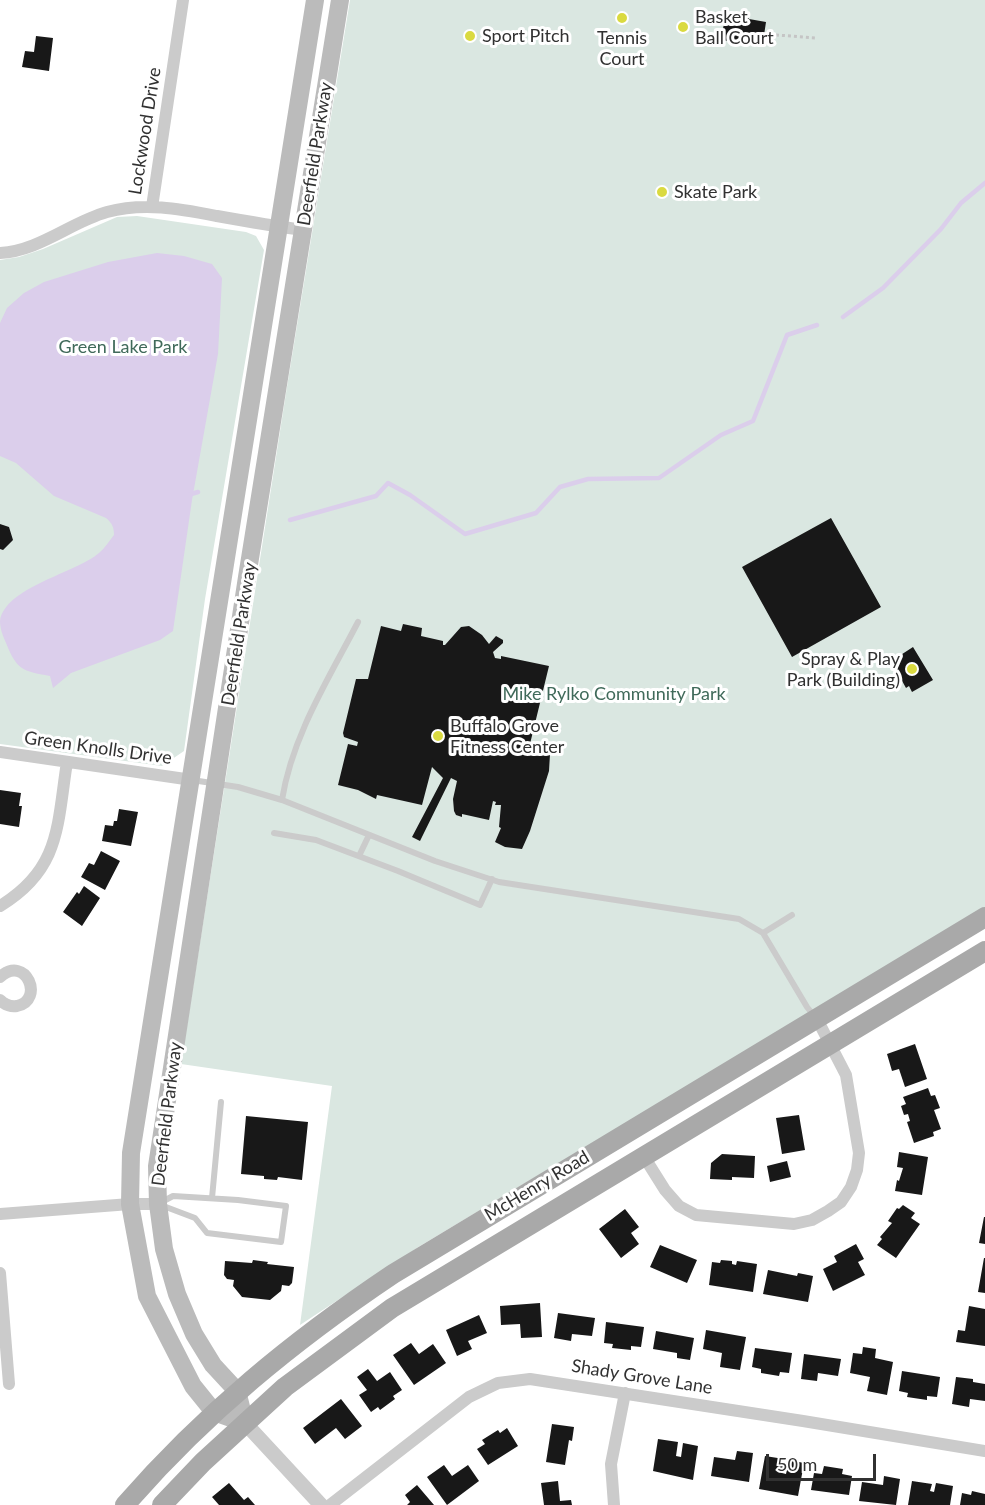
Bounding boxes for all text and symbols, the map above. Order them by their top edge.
place label: Basket Ball Court [695,6,774,48]
marker: Tennis Court [615,11,629,25]
marker: Basket Ball Court [676,20,690,34]
place label: Sport Pitch [482,25,570,47]
place label: Tennis Court [597,27,647,70]
marker: Sport Pitch [463,29,477,43]
street label: Lockwood Drive [124,66,166,196]
street label: Deerfield Parkway [293,81,337,227]
place label: Skate Park [674,181,757,203]
marker: Skate Park [655,185,669,199]
park label: Green Lake Park [59,336,187,358]
street label: Deerfield Parkway [217,561,261,707]
place label: Spray & Play Park (Building) [787,648,900,690]
marker: Spray & Play Park (Building) [905,662,919,676]
park label: Mike Rylko Community Park [502,683,726,705]
place label: Buffalo Grove Fitness Center [450,715,564,758]
street label: Green Knolls Drive [23,727,173,769]
marker: Buffalo Grove Fitness Center [431,729,445,743]
street label: Deerfield Parkway [147,1041,187,1187]
street label: McHenry Road [481,1146,593,1226]
street label: Shady Grove Lane [570,1355,714,1399]
scale bar [769,1442,878,1480]
text: 50 m [777,1453,817,1475]

